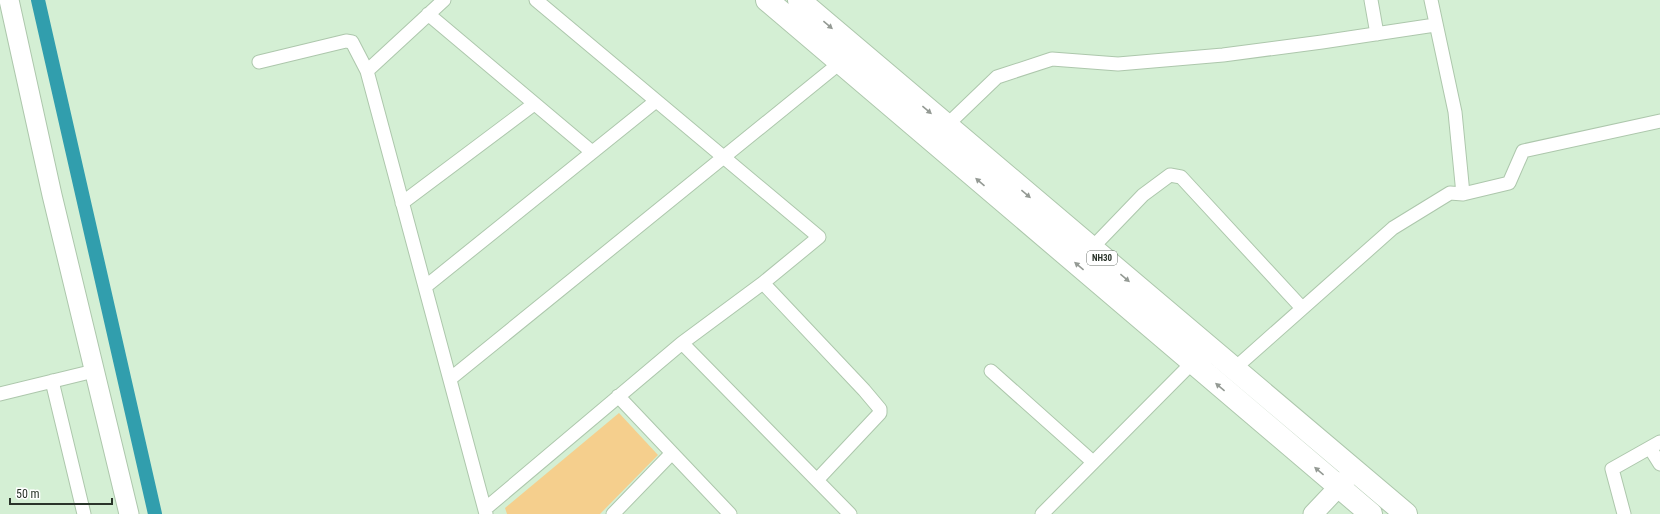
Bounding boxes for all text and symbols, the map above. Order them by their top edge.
one-way arrow [823,21,834,30]
one-way arrow [922,105,932,114]
one-way arrow [975,177,985,186]
one-way arrow [1021,189,1031,198]
road number: NH30 [1087,251,1117,265]
one-way arrow [1073,262,1084,271]
one-way arrow [1120,273,1131,282]
one-way arrow [1215,382,1226,391]
one-way arrow [1315,467,1324,476]
scale bar [10,480,112,506]
text: 50 m [16,487,40,501]

